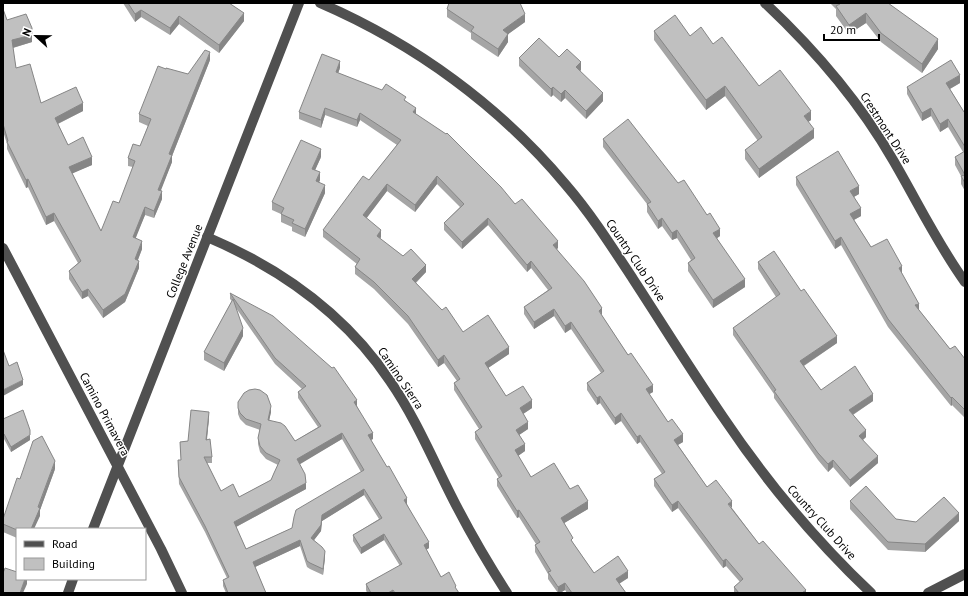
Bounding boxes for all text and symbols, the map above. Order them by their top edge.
north arrow [16,16,56,56]
scale bar [824,16,879,42]
text: 20 m [830,22,856,37]
text: N [19,26,35,38]
street label: Crestmont Drive [857,89,915,167]
street label: Country Club Drive [603,216,669,304]
street label: College Avenue [162,222,206,300]
street label: Camino Sierra [375,344,427,412]
street label: Camino Primavera [77,369,133,459]
street label: Country Club Drive [784,481,860,563]
legend [16,528,146,580]
text: Road [52,536,77,551]
text: Building [52,556,95,571]

